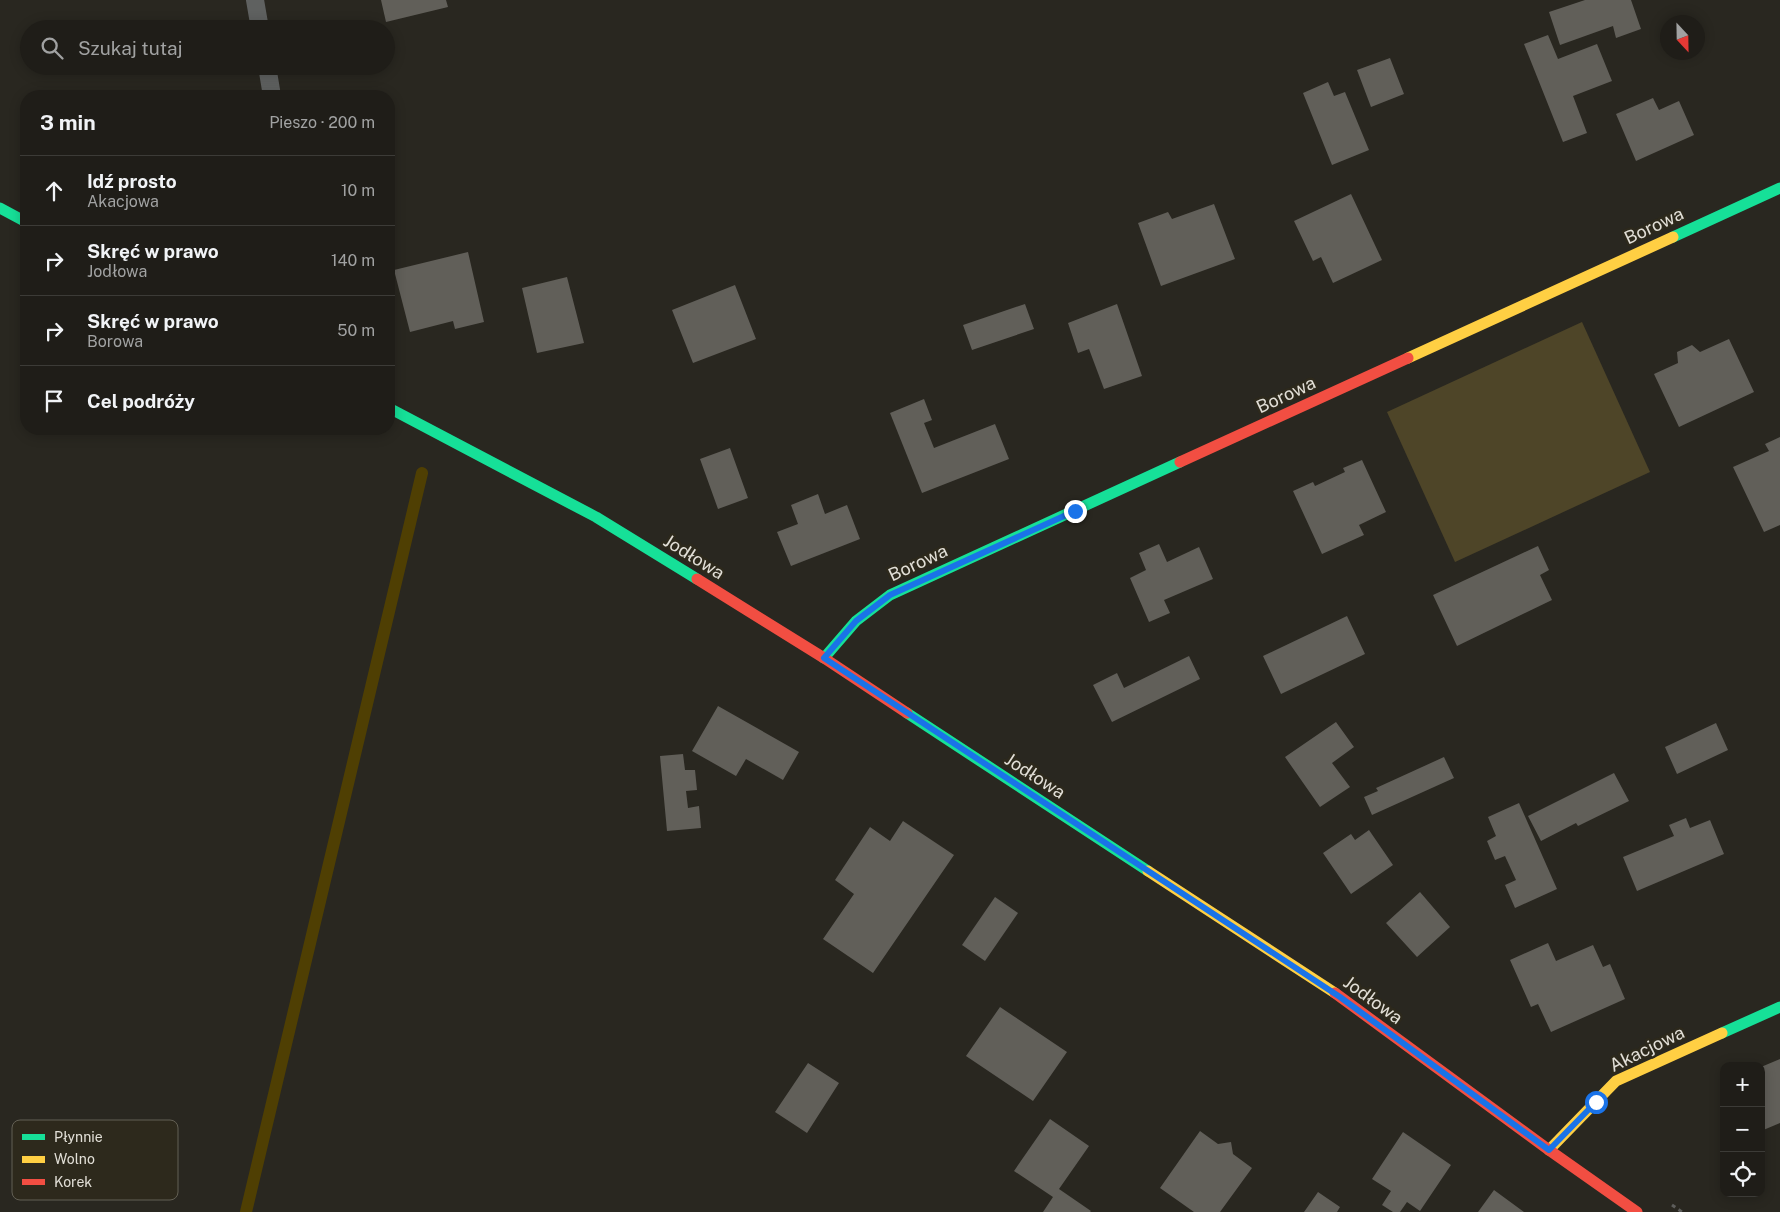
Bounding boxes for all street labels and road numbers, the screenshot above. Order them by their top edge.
street label: Borowa [1621,203,1687,248]
street label: Borowa [1253,372,1319,417]
street label: Jodłowa [660,530,729,583]
street label: Borowa [885,540,951,585]
street label: Jodłowa [1001,748,1069,803]
street label: Jodłowa [1340,971,1407,1028]
street label: Akacjowa [1606,1021,1688,1076]

